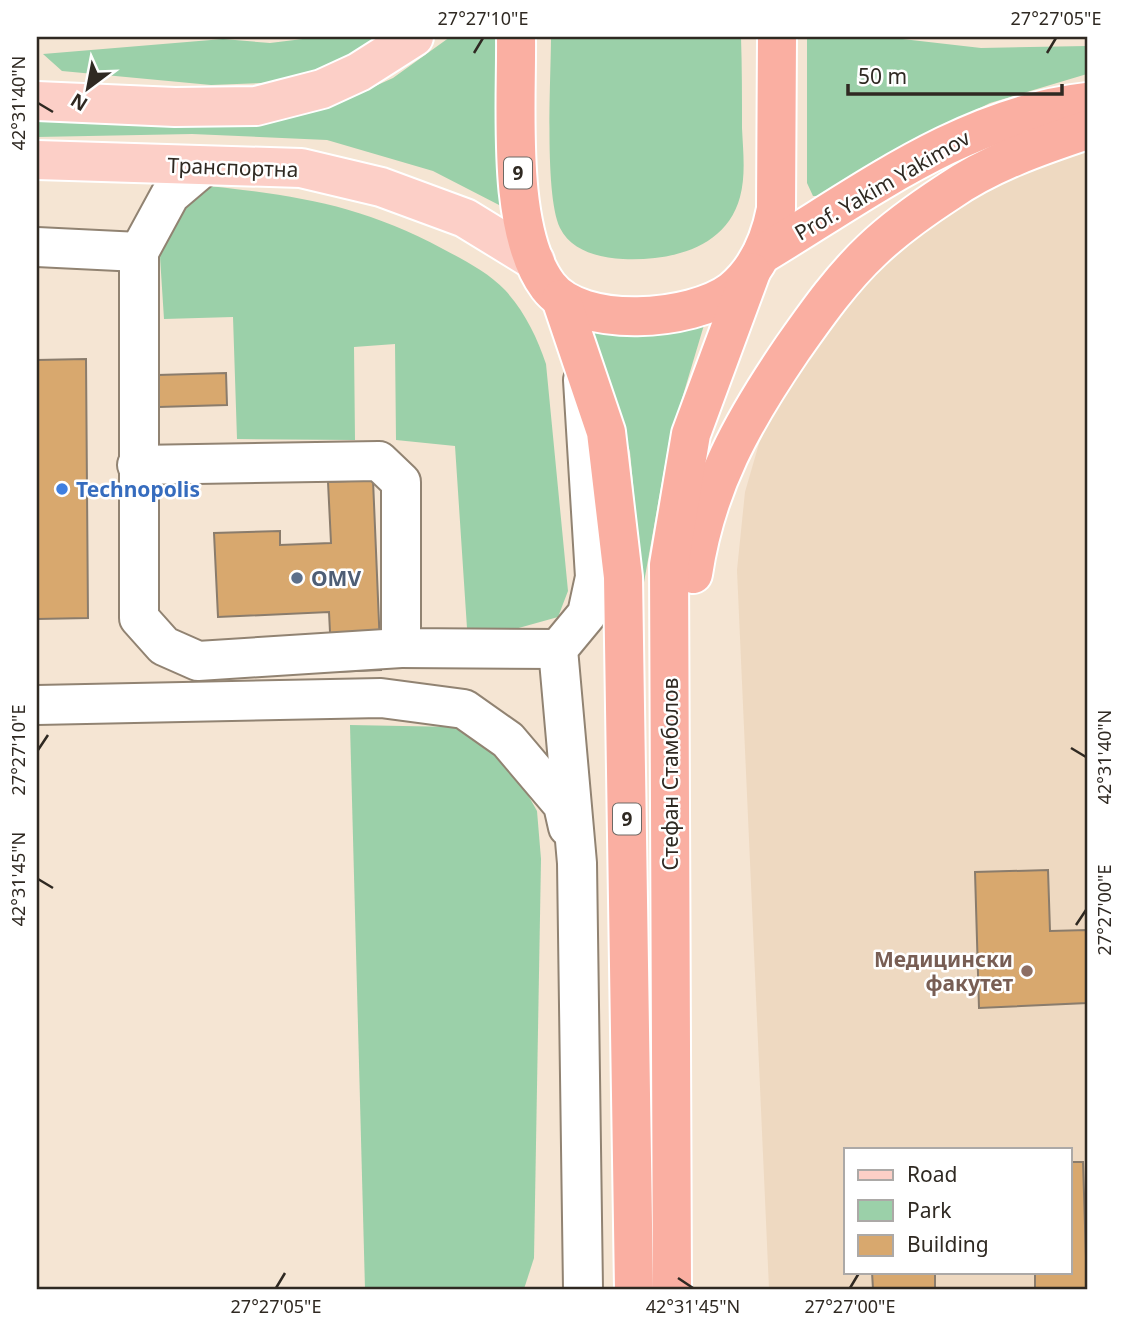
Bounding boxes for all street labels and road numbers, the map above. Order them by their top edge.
street label: Prof. Yakim Yakimov [789,123,975,247]
street label: Транспортна [167,151,299,183]
road number: 9 [504,158,532,188]
street label: Стефан Стамболов [656,678,684,870]
road number: 9 [613,804,641,834]

